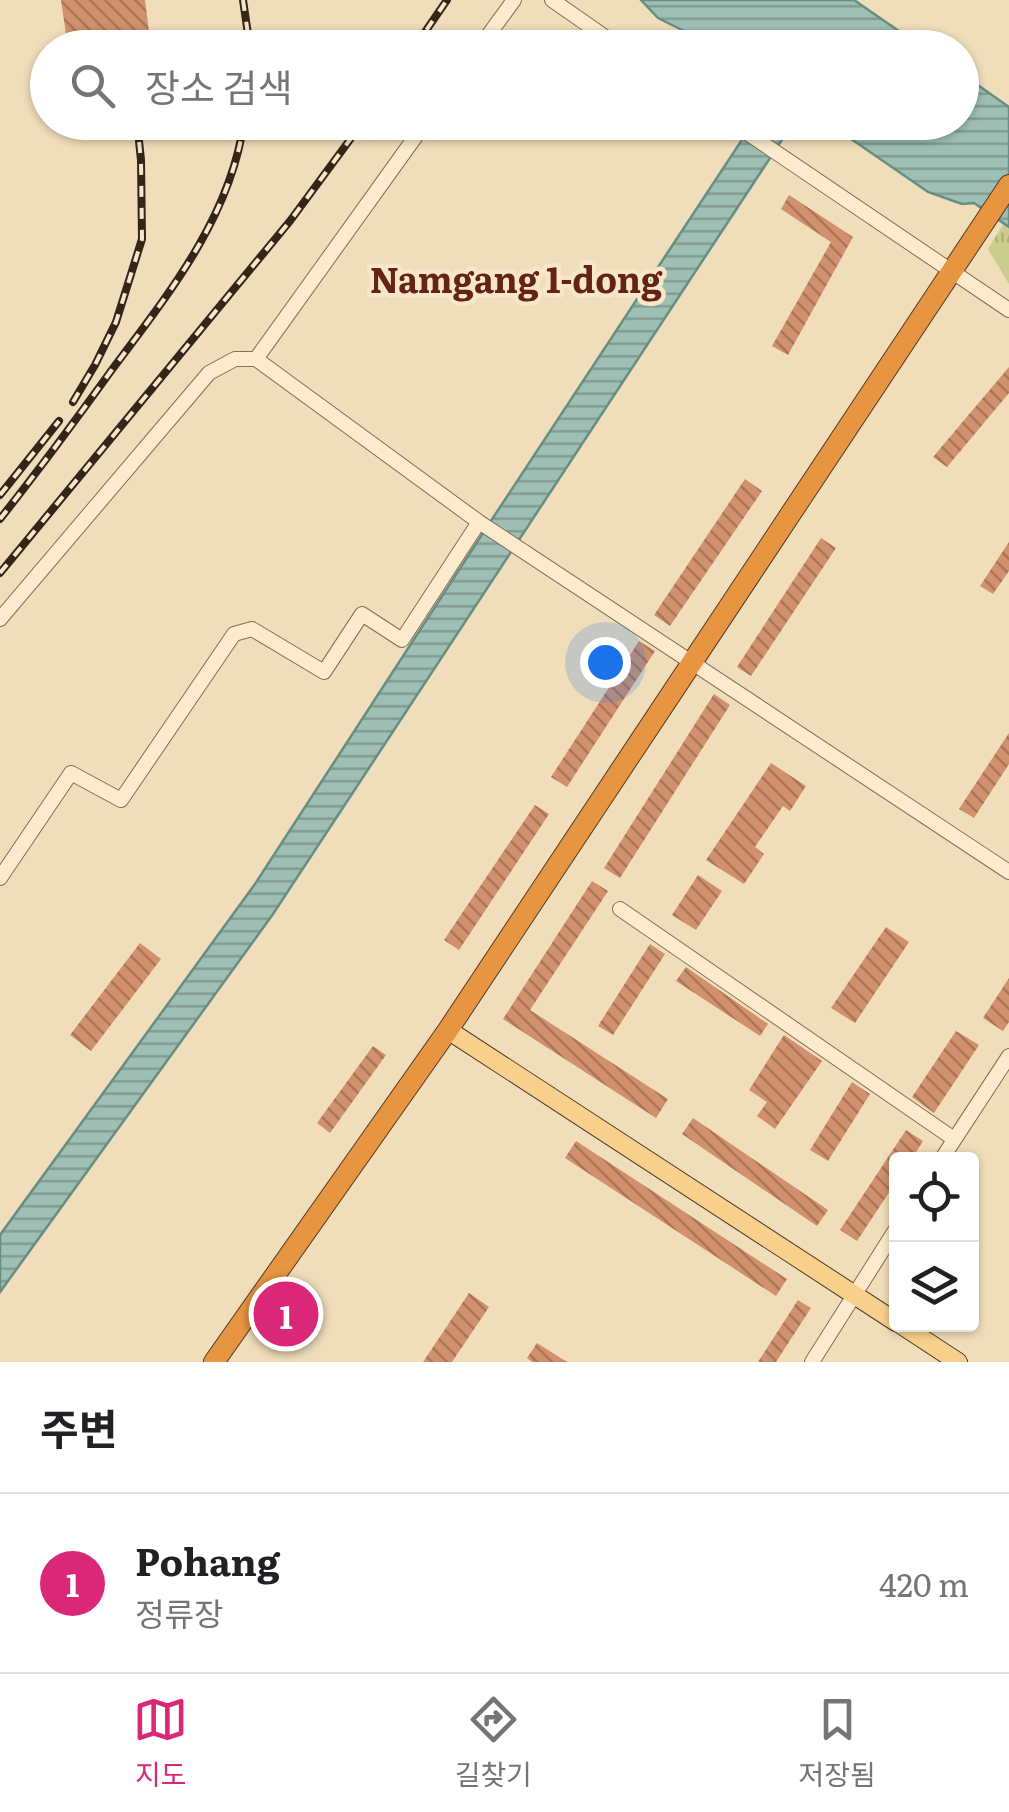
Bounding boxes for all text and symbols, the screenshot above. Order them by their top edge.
search box [30,30,979,140]
text: 장소 검색 [145,57,292,114]
icon: search [65,58,120,113]
district label: Namgang 1-dong [370,252,663,304]
your location [580,637,631,688]
map controls [889,1152,979,1332]
button: locate [889,1152,979,1242]
button: layers [889,1242,979,1332]
pin: 1 [254,1276,318,1352]
text: 주변 [40,1396,117,1458]
text: Pohang [135,1531,280,1588]
text: 1 [66,1559,79,1607]
text: 420 m [879,1559,969,1607]
text: 정류장 [135,1588,223,1636]
tab: 지도 [133,1692,188,1794]
tab: 길찾기 [455,1692,532,1794]
tab: 저장됨 [798,1692,876,1794]

